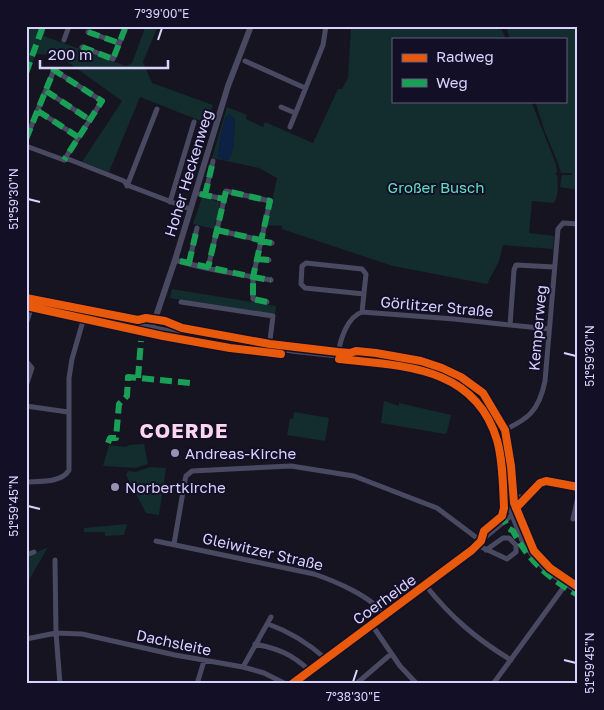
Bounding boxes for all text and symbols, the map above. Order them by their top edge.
text: 7°39'00"E [135,6,189,21]
scale bar [40,38,168,70]
legend [392,38,566,102]
text: 200 m [48,45,92,63]
text: Radweg [436,47,494,65]
text: Weg [436,73,468,91]
street label: Hoher Heckenweg [160,107,216,239]
text: 51°59'30"N [6,168,21,230]
park label: Großer Busch [388,178,484,196]
street label: Kemperweg [524,284,550,372]
street label: Görlitzer Straße [380,292,495,320]
text: 51°59'30"N [582,325,597,387]
district label: COERDE [140,418,228,442]
place label: Andreas-Kirche [185,444,296,462]
marker: Andreas-Kirche [169,447,181,459]
text: 51°59'45"N [6,475,21,537]
place label: Norbertkirche [125,478,226,496]
marker: Norbertkirche [109,481,121,493]
street label: Gleiwitzer Straße [201,528,325,574]
street label: Coerheide [349,570,419,628]
street label: Dachsleite [135,625,214,659]
text: 51°59'45"N [582,632,597,694]
text: 7°38'30"E [326,689,380,704]

